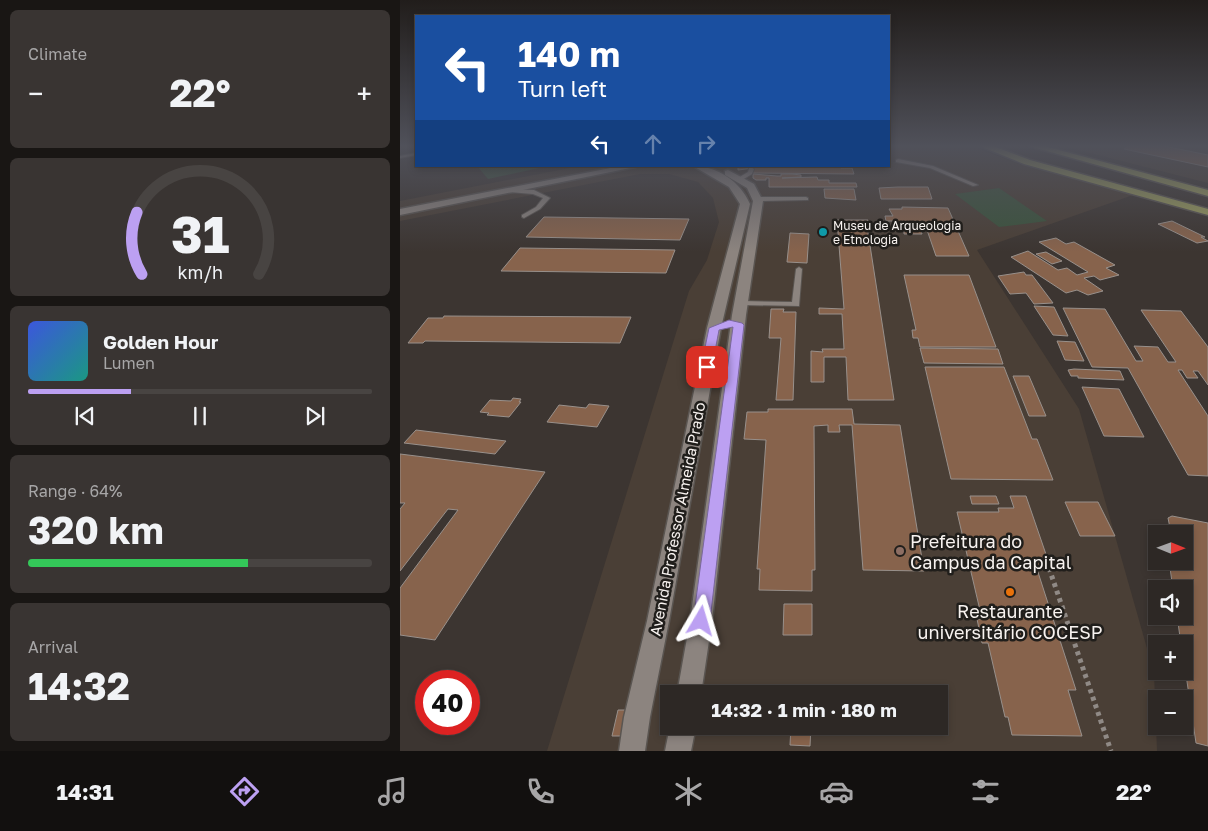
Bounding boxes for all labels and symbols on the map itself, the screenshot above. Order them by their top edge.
place label: Museu de Arqueologia e Etnologia [833,218,961,247]
marker: Museu de Arqueologia e Etnologia [817,226,829,238]
pin [686,346,728,388]
street label: Avenida Professor Almeida Prado [645,401,709,637]
north arrow [1148,525,1192,570]
place label: Prefeitura do Campus da Capital [910,530,1072,573]
marker: Prefeitura do Campus da Capital [894,545,906,557]
marker: Restaurante universitário COCESP [1004,586,1016,598]
position arrow [674,594,726,646]
place label: Restaurante universitário COCESP [918,600,1102,643]
speed limit sign: 40 [415,670,480,735]

